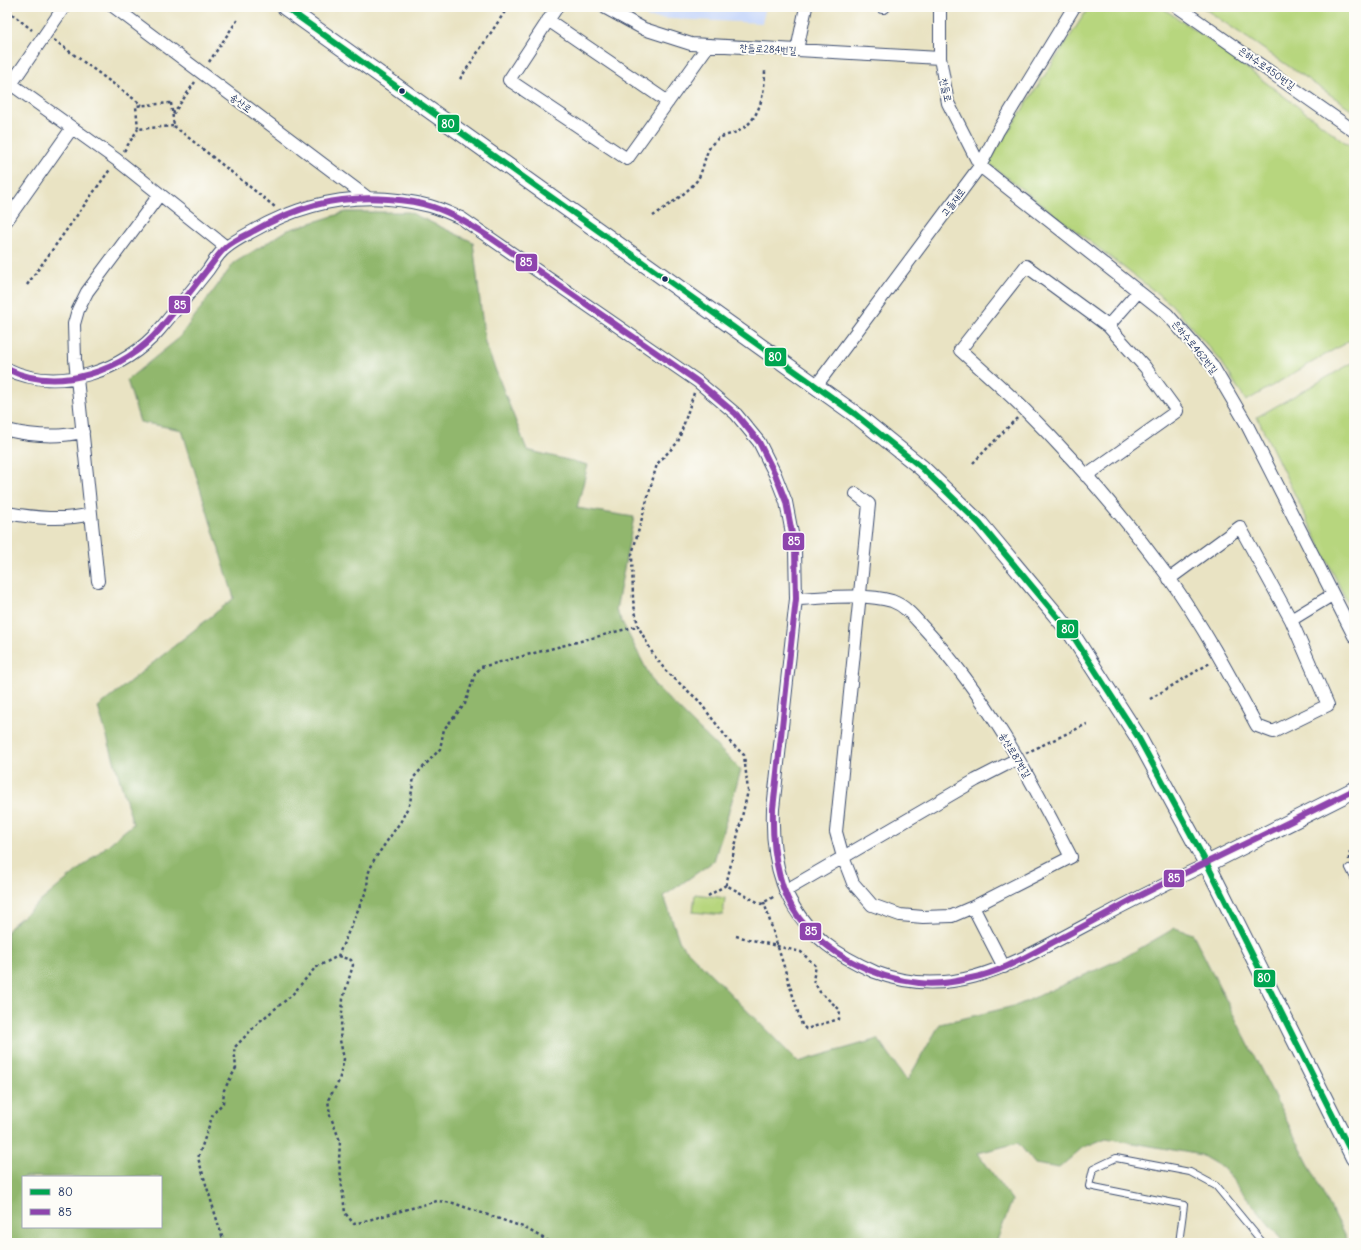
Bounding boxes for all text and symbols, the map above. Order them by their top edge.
street label: 찬들로284번길 [739,41,797,57]
street label: 은하수로450번길 [1236,44,1298,92]
street label: 찬들로 [937,77,955,103]
unlabelled marker [397,86,407,96]
street label: 송산로 [227,91,255,115]
line badge: 80 [437,114,460,133]
text: 80 [441,117,455,131]
street label: 고들재로 [938,185,968,219]
line badge: 85 [515,253,538,272]
text: 85 [520,255,532,269]
unlabelled marker [660,274,670,284]
line badge: 85 [168,295,191,314]
text: 85 [174,298,186,312]
street label: 은하수로462번길 [1169,318,1221,376]
line badge: 80 [764,347,787,367]
text: 80 [768,350,782,364]
line badge: 85 [782,532,805,551]
text: 85 [788,534,800,548]
line badge: 80 [1056,619,1079,639]
text: 80 [1061,622,1075,636]
street label: 송산로87번길 [996,730,1034,780]
line badge: 85 [1163,869,1185,888]
text: 85 [1168,871,1180,885]
line badge: 85 [799,922,822,941]
text: 85 [805,924,817,938]
line badge: 80 [1253,969,1276,988]
text: 80 [1257,971,1271,985]
legend [22,1176,162,1228]
text: 80 [58,1184,73,1199]
text: 85 [58,1204,72,1219]

